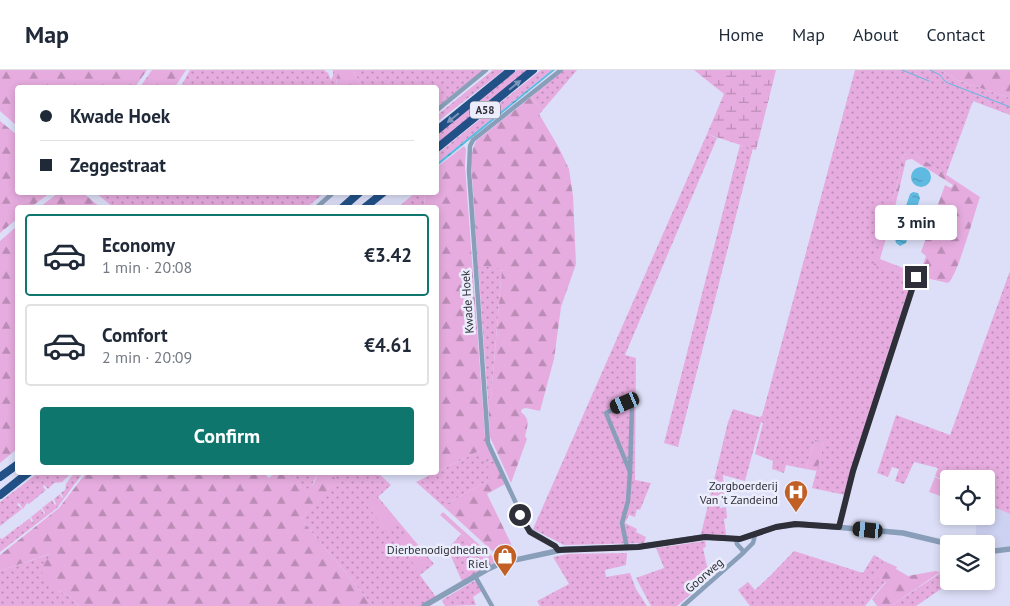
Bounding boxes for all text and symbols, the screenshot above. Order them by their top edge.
text: Map [25,19,69,50]
text: Home [718,23,764,46]
text: Map [792,23,825,46]
text: About [853,23,899,46]
text: Contact [927,23,985,46]
one-way arrow [508,80,521,91]
road number: A58 [470,102,500,118]
text: Kwade Hoek [70,104,170,128]
one-way arrow [447,112,460,123]
text: Zeggestraat [70,153,166,177]
callout: 3 min [875,204,957,240]
text: 3 min [896,212,936,232]
icon: car [42,233,87,278]
text: Economy [102,233,175,257]
text: €3.42 [364,243,412,267]
text: 1 min · 20:08 [102,257,192,277]
route end [905,266,927,288]
street label: Kwade Hoek [457,270,477,334]
icon: car [42,323,87,368]
text: Comfort [102,323,168,347]
text: €4.61 [364,333,412,357]
text: 2 min · 20:09 [102,347,192,367]
car [608,390,641,416]
button: Confirm [40,407,414,465]
map controls [940,470,995,590]
button: locate [940,470,995,525]
place label: Zorgboerderij Van 't Zandeind [699,478,778,507]
hospital icon: Zorgboerderij Van 't Zandeind [783,479,809,513]
route start [509,504,531,526]
car [852,521,883,539]
button: layers [940,535,995,590]
place label: Dierbenodigdheden Riel [387,542,488,571]
shop icon: Dierbenodigdheden Riel [492,543,518,577]
street label: Goorweg [682,554,726,596]

